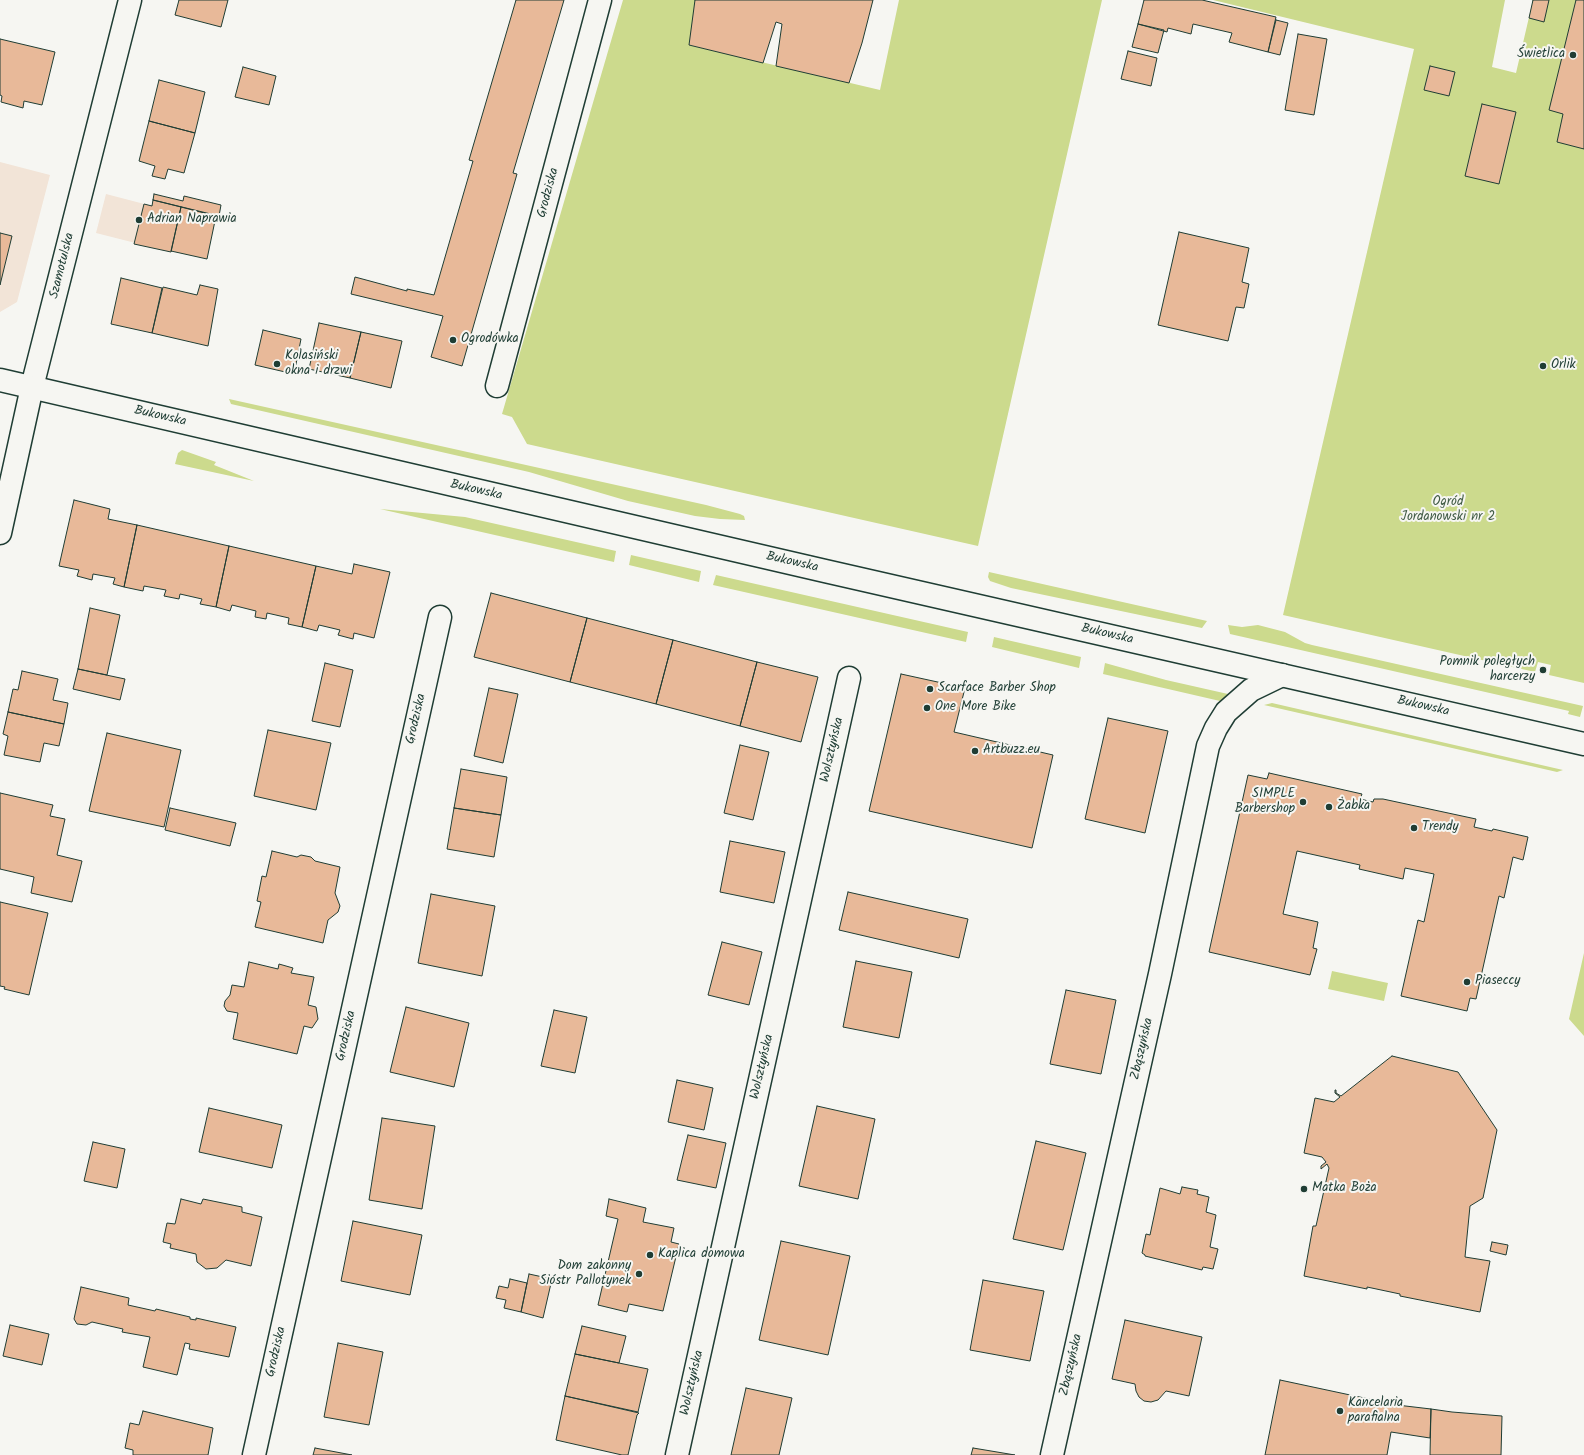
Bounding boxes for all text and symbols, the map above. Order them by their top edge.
place label: Świetlica [1517,47,1565,63]
marker: Świetlica [1568,50,1578,60]
street label: Grodziska [535,166,563,220]
place label: Adrian Naprawia [147,212,236,228]
marker: Adrian Naprawia [134,215,144,225]
street label: Szamotulska [47,232,79,300]
place label: Ogrodówka [461,332,519,348]
marker: Ogrodówka [448,335,458,345]
place label: Kolasiński okna i drzwi [285,349,352,380]
place label: Orlik [1551,358,1576,374]
marker: Kolasiński okna i drzwi [272,359,282,369]
marker: Orlik [1538,361,1548,371]
street label: Bukowska [132,403,188,431]
street label: Bukowska [448,477,504,505]
park label: Ogród Jordanowski nr 2 [1401,495,1495,526]
street label: Bukowska [764,549,820,577]
street label: Bukowska [1079,621,1135,649]
place label: Pomnik poległych harcerzy [1440,655,1535,686]
marker: Pomnik poległych harcerzy [1538,665,1548,675]
place label: Scarface Barber Shop [938,681,1056,697]
marker: Scarface Barber Shop [925,684,935,694]
street label: Grodziska [404,692,430,746]
street label: Bukowska [1395,693,1451,721]
place label: One More Bike [935,700,1016,716]
marker: One More Bike [922,703,932,713]
street label: Wolsztyńska [818,716,848,784]
place label: Artbuzz.eu [983,743,1040,759]
marker: Artbuzz.eu [970,746,980,756]
place label: SIMPLE Barbershop [1235,787,1295,818]
marker: SIMPLE Barbershop [1298,797,1308,807]
place label: Żabka [1337,799,1370,815]
marker: Żabka [1324,802,1334,812]
place label: Trendy [1422,820,1459,836]
marker: Trendy [1409,823,1419,833]
place label: Piaseccy [1475,974,1520,990]
marker: Piaseccy [1462,977,1472,987]
street label: Grodziska [334,1009,360,1063]
street label: Zbąszyńska [1128,1017,1158,1081]
street label: Wolsztyńska [748,1033,778,1101]
place label: Matka Boża [1312,1181,1377,1197]
marker: Matka Boża [1299,1184,1309,1194]
place label: Kaplica domowa [658,1247,745,1263]
marker: Kaplica domowa [645,1250,655,1260]
place label: Dom zakonny Sióstr Pallotynek [540,1259,631,1290]
marker: Dom zakonny Sióstr Pallotynek [634,1269,644,1279]
street label: Grodziska [264,1325,290,1379]
street label: Zbąszyńska [1057,1333,1087,1397]
street label: Wolsztyńska [678,1349,708,1417]
place label: Kancelaria parafialna [1348,1396,1403,1427]
marker: Kancelaria parafialna [1335,1406,1345,1416]

